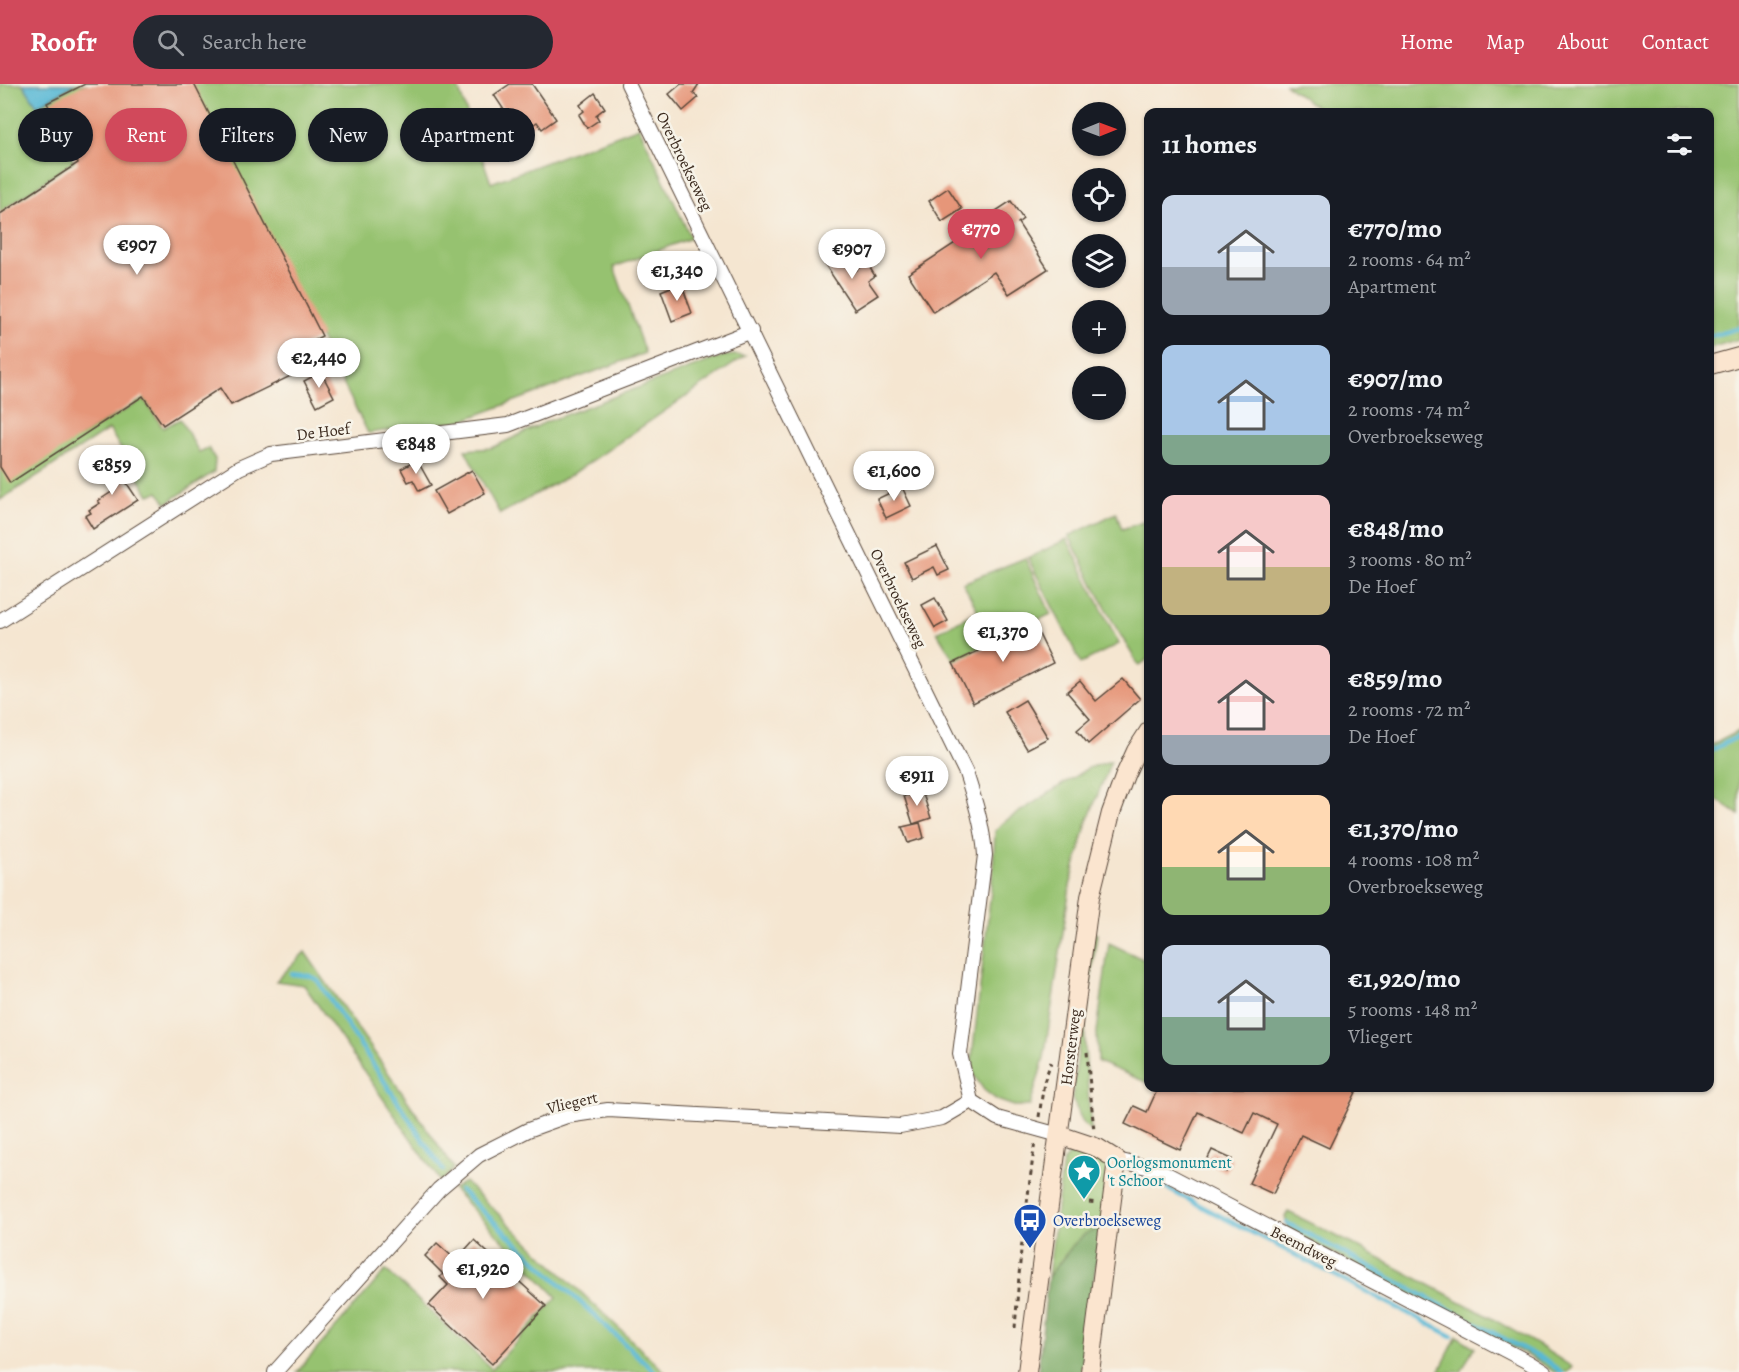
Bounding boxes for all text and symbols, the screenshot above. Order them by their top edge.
search box [133,15,553,69]
text: Roofr [30,23,97,61]
icon: search [154,26,187,59]
text: Search here [202,27,307,57]
text: Home [1400,28,1453,56]
text: Map [1486,28,1524,56]
text: About [1557,28,1609,56]
text: Contact [1642,28,1709,56]
north arrow [1072,102,1126,156]
map controls [1072,102,1126,420]
chip: Buy [18,108,93,162]
chip: Rent [105,108,187,162]
chip: Filters [199,108,296,162]
chip: New [308,108,388,162]
chip: Apartment [400,108,535,162]
street label: Overbroekseweg [650,108,718,215]
text: 11 homes [1162,127,1257,162]
icon: filters [1663,128,1696,161]
button: locate [1072,168,1126,222]
pin: €770 [945,209,1017,260]
text: €770/mo [1348,211,1442,246]
text: €770 [962,215,1000,242]
icon: home [1210,219,1282,291]
pin: €907 [101,225,173,276]
pin: €907 [816,229,888,280]
text: €907 [117,231,157,258]
button: layers [1072,234,1126,288]
text: €907 [832,235,872,262]
text: 2 rooms · 64 m² [1348,246,1471,273]
pin: €1,340 [628,251,726,302]
text: €1,340 [651,257,703,284]
text: Apartment [1348,273,1437,300]
button: + [1072,300,1126,354]
pin: €2,440 [270,338,368,389]
text: €2,440 [291,344,347,371]
text: €907/mo [1348,361,1443,396]
button: − [1072,366,1126,420]
icon: home [1210,369,1282,441]
text: 2 rooms · 74 m² [1348,396,1470,423]
street label: De Hoef [295,417,354,446]
text: Overbroekseweg [1348,423,1483,450]
pin: €848 [380,424,452,475]
text: €848 [396,430,436,457]
pin: €859 [76,445,148,496]
text: €859 [93,451,131,478]
pin: €1,600 [845,451,943,502]
text: €1,600 [867,457,921,484]
text: €848/mo [1348,511,1444,546]
icon: home [1210,519,1282,591]
street label: Overbroekseweg [864,545,932,652]
text: 3 rooms · 80 m² [1348,546,1472,573]
text: De Hoef [1348,573,1415,600]
pin: €1,370 [954,612,1052,663]
text: €1,370 [977,618,1029,645]
text: €859/mo [1348,661,1442,696]
icon: home [1210,669,1282,741]
text: 2 rooms · 72 m² [1348,696,1470,723]
text: De Hoef [1348,723,1415,750]
pin: €911 [881,756,953,807]
text: €911 [899,762,935,789]
text: €1,370/mo [1348,811,1458,846]
icon: home [1210,819,1282,891]
text: 4 rooms · 108 m² [1348,846,1479,873]
text: Overbroekseweg [1348,873,1483,900]
text: €1,920/mo [1348,961,1461,996]
icon: home [1210,969,1282,1041]
text: 5 rooms · 148 m² [1348,996,1477,1023]
street label: Horsterweg [1055,1007,1087,1087]
text: Vliegert [1348,1023,1413,1050]
street label: Vliegert [544,1086,600,1120]
place label: Oorlogsmonument 't Schoor [1107,1152,1232,1192]
place icon: Oorlogsmonument 't Schoor [1066,1153,1102,1200]
bus stop icon: Overbroekseweg [1012,1202,1048,1249]
place label: Overbroekseweg [1053,1210,1161,1232]
street label: Beemdweg [1267,1221,1340,1273]
pin: €1,920 [434,1249,532,1300]
text: €1,920 [457,1255,510,1282]

